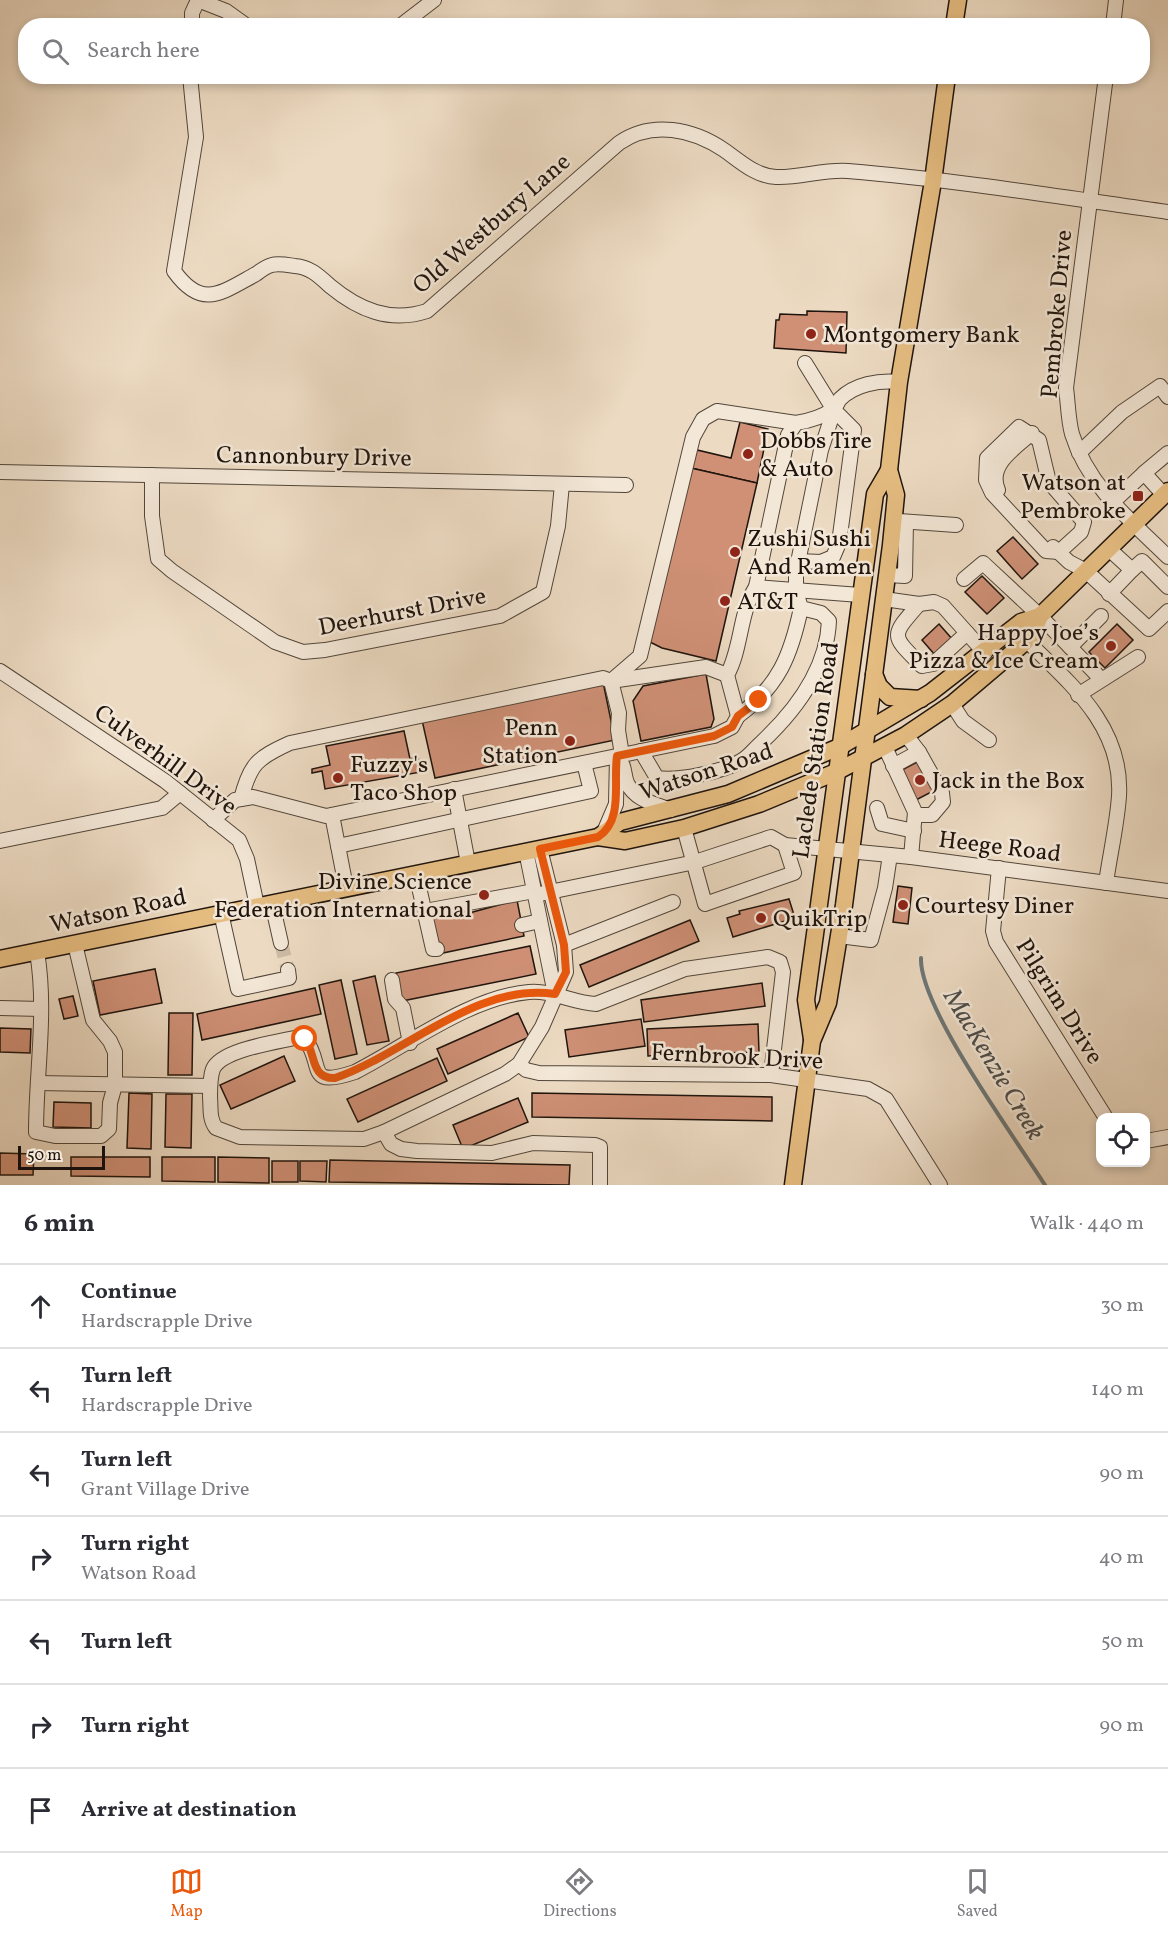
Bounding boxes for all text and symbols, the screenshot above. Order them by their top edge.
search box [18,18,1150,84]
icon: search [39,35,72,68]
text: Search here [87,36,200,67]
street label: Old Westbury Lane [406,146,579,303]
street label: Pembroke Drive [1034,228,1082,400]
place label: Montgomery Bank [823,319,1019,353]
marker: Montgomery Bank [804,327,818,341]
place label: Dobbs Tire & Auto [760,425,872,487]
street label: Cannonbury Drive [216,439,412,477]
marker: Dobbs Tire & Auto [741,447,755,461]
place label: Watson at Pembroke [1020,467,1126,529]
marker: Watson at Pembroke [1131,489,1145,503]
place label: Zushi Sushi And Ramen [747,523,872,585]
marker: Zushi Sushi And Ramen [728,545,742,559]
street label: Deerhurst Drive [316,580,489,646]
place label: AT&T [737,586,798,620]
marker: AT&T [718,594,732,608]
place label: Happy Joe’s Pizza & Ice Cream [909,617,1099,679]
marker: Happy Joe’s Pizza & Ice Cream [1104,639,1118,653]
street label: Laclede Station Road [785,640,849,861]
route end [745,686,771,712]
street label: Culverhill Drive [86,697,243,824]
place label: Penn Station [482,712,558,774]
marker: Penn Station [563,734,577,748]
street label: Watson Road [635,735,778,811]
place label: Fuzzy's Taco Shop [350,749,457,811]
place label: Jack in the Box [932,765,1085,799]
marker: Fuzzy's Taco Shop [331,771,345,785]
marker: Jack in the Box [913,773,927,787]
street label: Heege Road [936,824,1063,872]
place label: Divine Science Federation International [214,866,472,928]
street label: Watson Road [47,881,190,943]
marker: Divine Science Federation International [477,888,491,902]
place label: Courtesy Diner [915,890,1074,924]
marker: Courtesy Diner [896,898,910,912]
place label: QuikTrip [773,903,867,937]
marker: QuikTrip [754,911,768,925]
street label: Pilgrim Drive [1006,933,1110,1072]
water label: MacKenzie Creek [933,982,1053,1147]
route start [291,1025,317,1051]
street label: Fernbrook Drive [650,1036,824,1080]
map controls [1096,1113,1150,1167]
button: locate [1096,1113,1150,1167]
scale bar [18,1143,105,1170]
text: 50 m [27,1145,61,1167]
text: 6 min [24,1206,95,1242]
text: Walk · 440 m [1029,1210,1144,1238]
text: Continue [81,1277,177,1308]
icon: ahead [24,1290,57,1323]
text: 30 m [1100,1292,1144,1320]
text: Hardscrapple Drive [81,1308,253,1336]
text: Turn left [81,1361,172,1392]
icon: left [24,1374,57,1407]
text: 140 m [1091,1376,1144,1404]
text: Hardscrapple Drive [81,1392,253,1420]
text: Turn left [81,1445,172,1476]
icon: left [24,1458,57,1491]
text: 90 m [1100,1460,1144,1488]
text: Grant Village Drive [81,1476,250,1504]
text: Turn right [81,1529,189,1560]
icon: right [24,1542,57,1575]
text: 40 m [1099,1544,1144,1572]
text: Watson Road [81,1560,197,1588]
icon: left [24,1626,57,1659]
text: Turn left [81,1627,172,1658]
text: 50 m [1101,1628,1144,1656]
icon: right [24,1710,57,1743]
text: Turn right [81,1711,189,1742]
text: 90 m [1100,1712,1144,1740]
icon: arrive [24,1794,57,1827]
text: Arrive at destination [81,1795,297,1826]
tab: Map [170,1865,203,1923]
tab: Directions [543,1865,617,1923]
tab: Saved [957,1865,998,1923]

